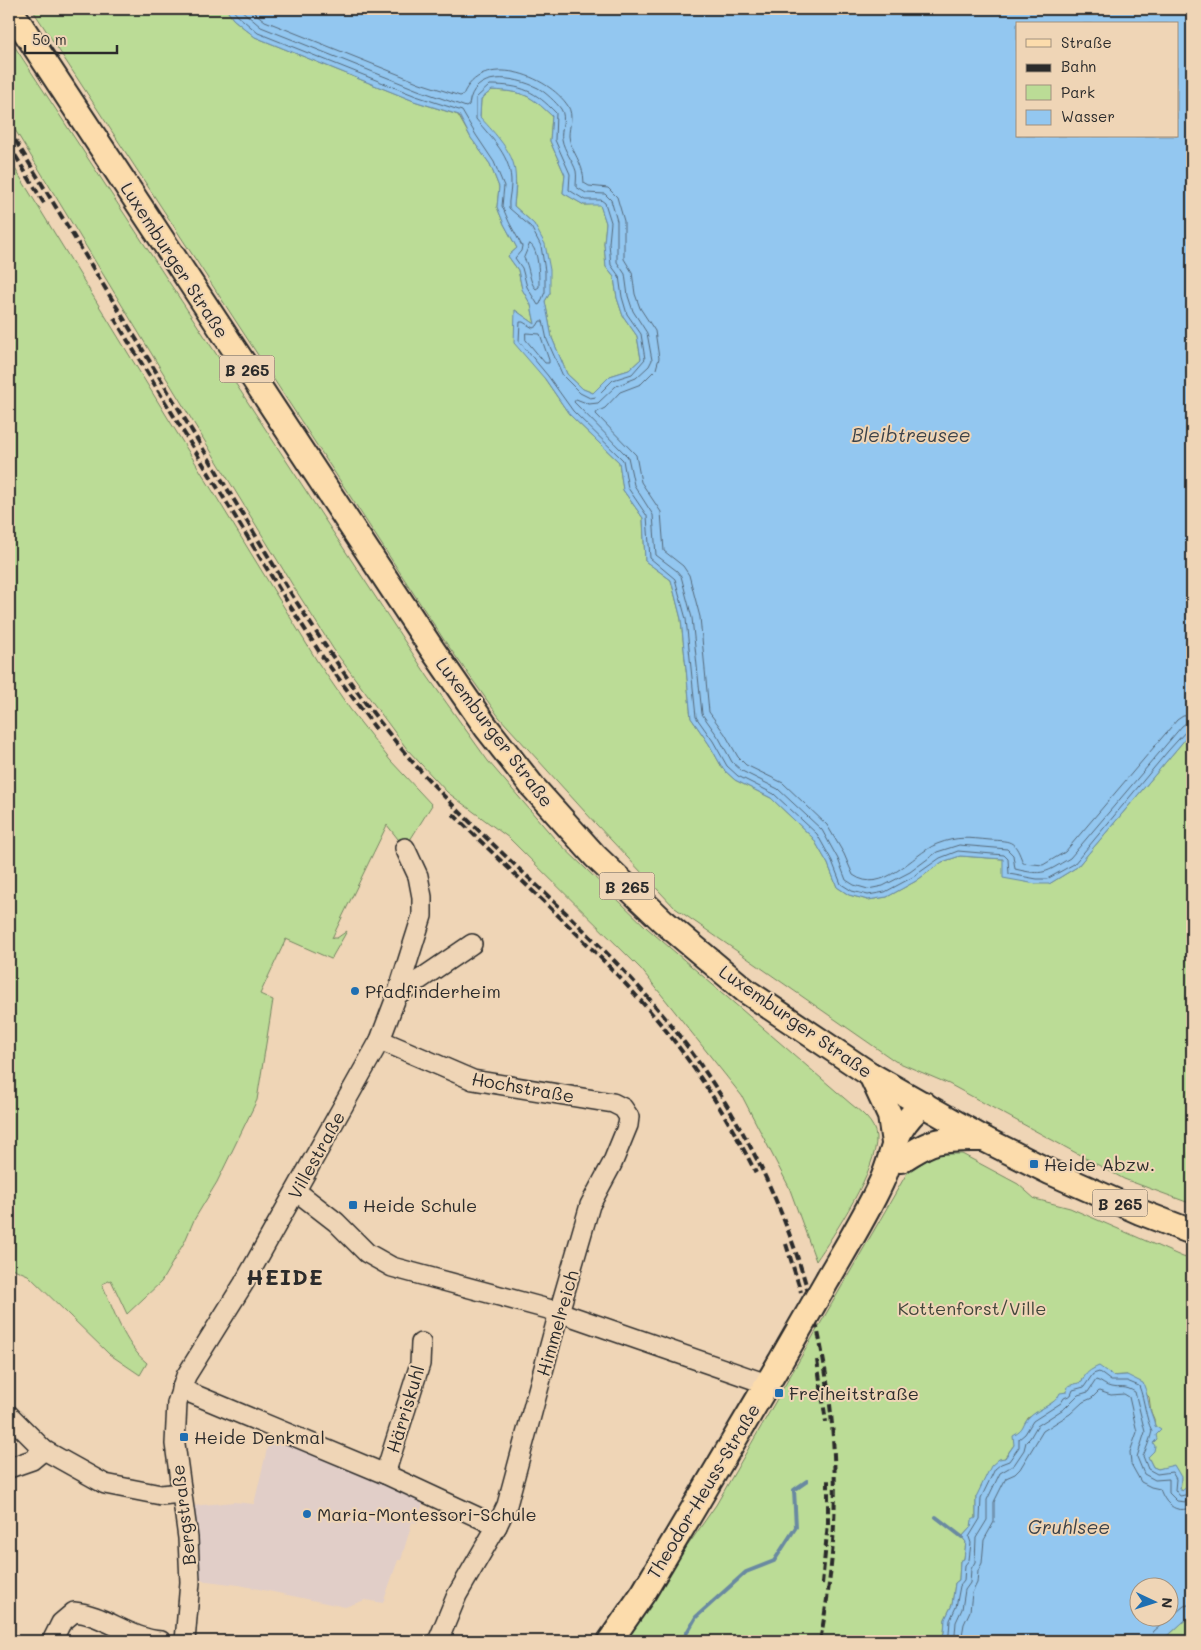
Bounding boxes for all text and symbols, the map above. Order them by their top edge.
scale bar [25,22,118,54]
legend [1016,22,1178,138]
text: 50 m [32,29,67,49]
text: Straße [1061,32,1112,52]
text: Bahn [1061,56,1096,76]
text: Park [1061,82,1095,102]
text: Wasser [1061,106,1115,126]
street label: Luxemburger Straße [115,177,235,343]
road number: B 265 [220,356,274,382]
water label: Bleibtreusee [851,422,971,447]
street label: Luxemburger Straße [431,652,559,812]
road number: B 265 [600,872,654,899]
street label: Luxemburger Straße [715,959,877,1083]
place label: Pfadfinderheim [365,979,501,1003]
marker: Pfadfinderheim [349,985,361,997]
street label: Hochstraße [470,1066,576,1108]
street label: Villestraße [282,1107,350,1203]
place label: Heide Abzw. [1044,1152,1155,1176]
marker: Heide Abzw. [1028,1158,1040,1170]
road number: B 265 [1092,1190,1148,1216]
place label: Heide Schule [363,1193,477,1217]
marker: Heide Schule [347,1199,359,1211]
district label: HEIDE [246,1262,324,1291]
street label: Himmelreich [530,1267,584,1379]
park label: Kottenforst/Ville [898,1296,1046,1320]
street label: Härriskuhl [380,1362,430,1456]
place label: Freiheitstraße [789,1381,919,1405]
marker: Freiheitstraße [773,1387,785,1399]
street label: Theodor-Heuss-Straße [641,1399,765,1583]
place label: Heide Denkmal [194,1425,325,1449]
marker: Heide Denkmal [178,1431,190,1443]
street label: Bergstraße [165,1463,201,1567]
place label: Maria-Montessori-Schule [317,1502,537,1526]
marker: Maria-Montessori-Schule [301,1508,313,1520]
water label: Gruhlsee [1028,1514,1110,1539]
north arrow [1128,1578,1178,1628]
text: N [1158,1597,1177,1609]

